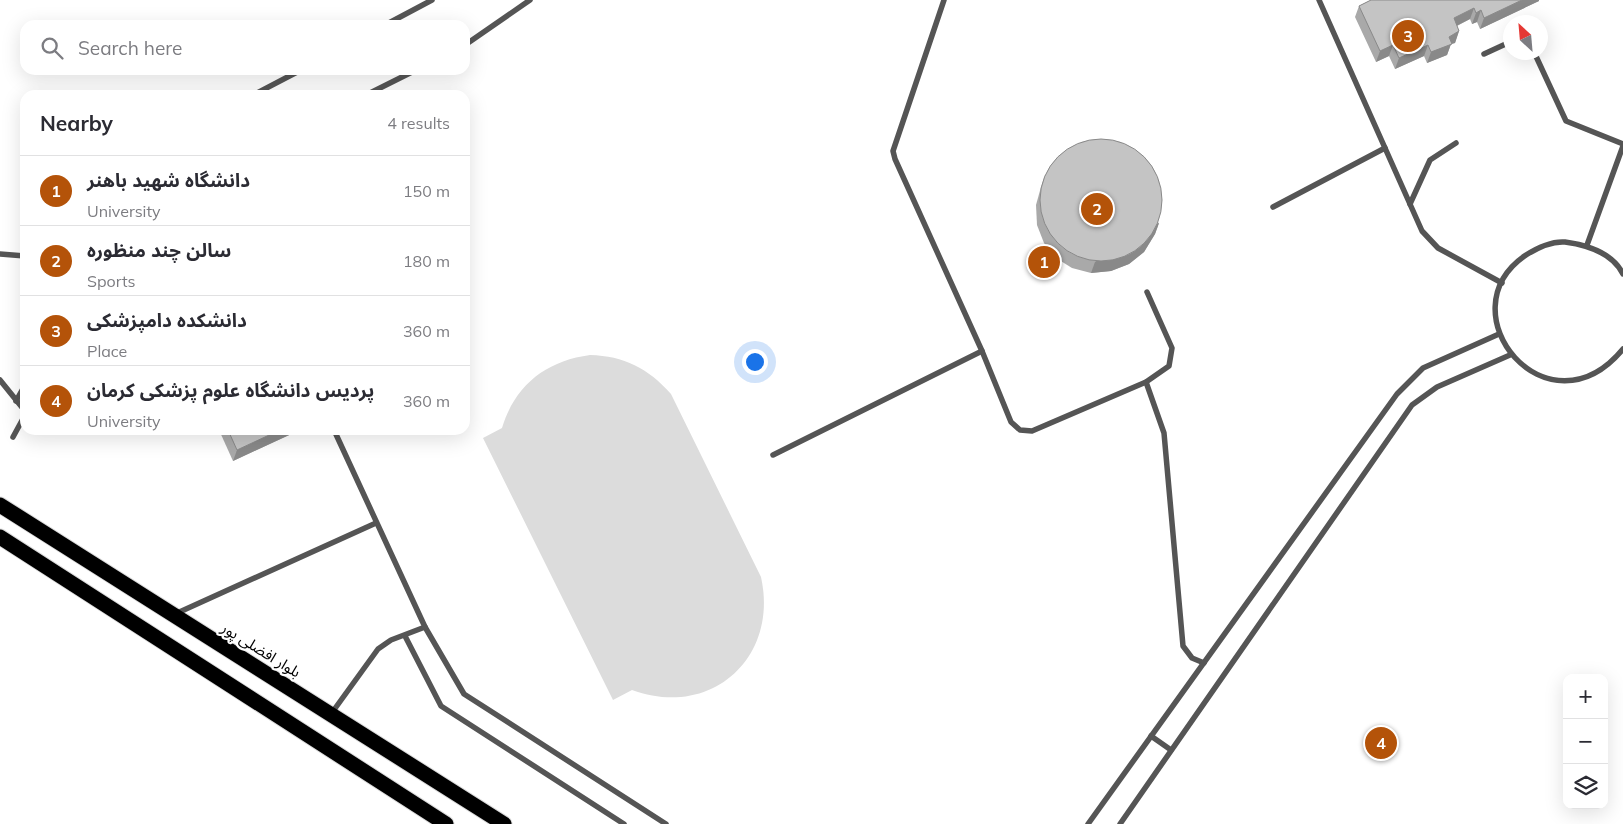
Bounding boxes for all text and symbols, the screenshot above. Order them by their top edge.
north arrow [1503,15,1548,60]
pin: 3 [1392,17,1424,55]
search box [20,20,470,75]
icon: search [38,34,66,62]
text: Search here [78,36,182,60]
text: Nearby [40,110,113,136]
text: 4 results [387,113,450,133]
text: دانشگاه شهید باهنر [87,168,250,192]
text: 1 [51,181,61,201]
text: 150 m [403,181,450,201]
pin: 2 [1081,190,1113,228]
text: University [87,201,161,221]
text: سالن چند منظوره [87,238,231,262]
pin: 1 [1028,243,1060,281]
text: 2 [51,251,61,271]
text: 180 m [403,251,450,271]
text: Sports [87,271,135,291]
text: دانشکده دامپزشکی [87,308,247,332]
text: 3 [51,321,61,341]
text: 360 m [403,321,450,341]
text: Place [87,341,127,361]
your location [742,349,768,375]
text: پردیس دانشگاه علوم پزشکی کرمان [87,378,374,402]
text: 4 [51,391,61,411]
text: 360 m [403,391,450,411]
text: University [87,411,161,431]
street label: بلوار افضلی پور [217,617,304,682]
map controls [1563,674,1608,809]
button: + [1563,674,1608,719]
button: − [1563,719,1608,764]
pin: 4 [1365,724,1397,762]
button: layers [1563,764,1608,809]

